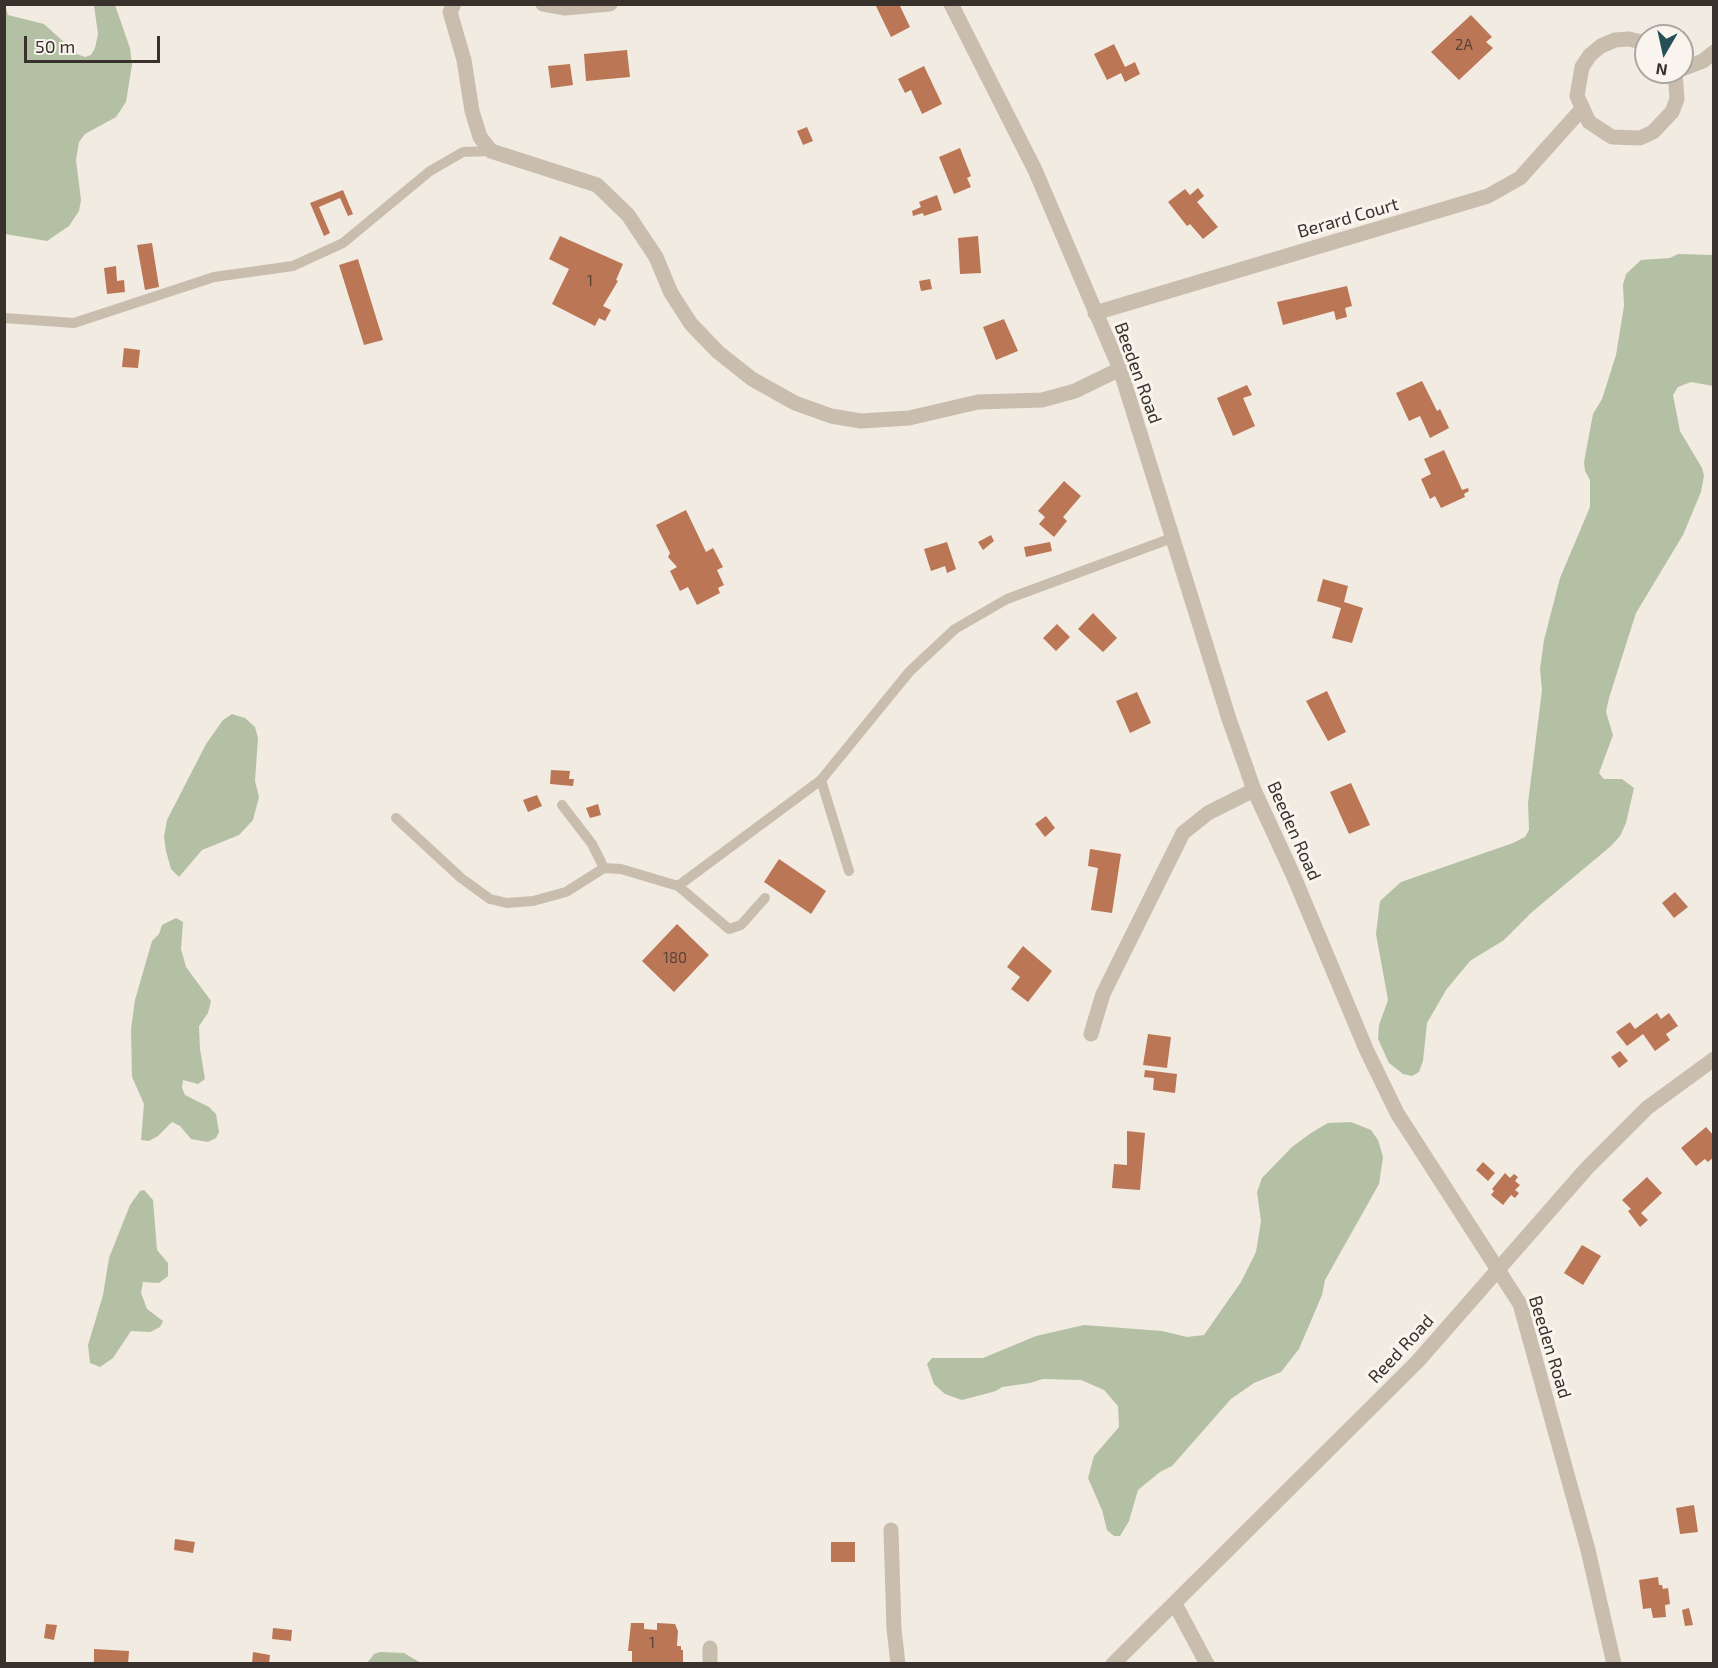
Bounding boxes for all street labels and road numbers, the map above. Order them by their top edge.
street label: Berard Court [1295,193,1401,243]
street label: Beeden Road [1110,319,1166,427]
street label: Beeden Road [1262,778,1326,884]
street label: Beeden Road [1524,1293,1576,1401]
street label: Reed Road [1364,1310,1438,1388]

